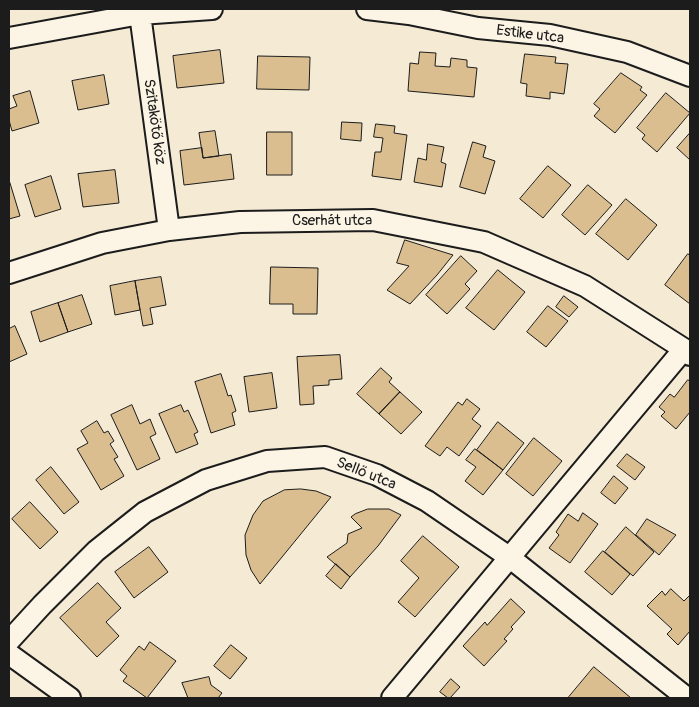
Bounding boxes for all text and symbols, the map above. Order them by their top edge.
street label: Estike utca [495,22,565,48]
street label: Szitakötő köz [139,78,169,166]
street label: Cserhát utca [292,212,372,230]
street label: Sellő utca [333,454,399,494]

